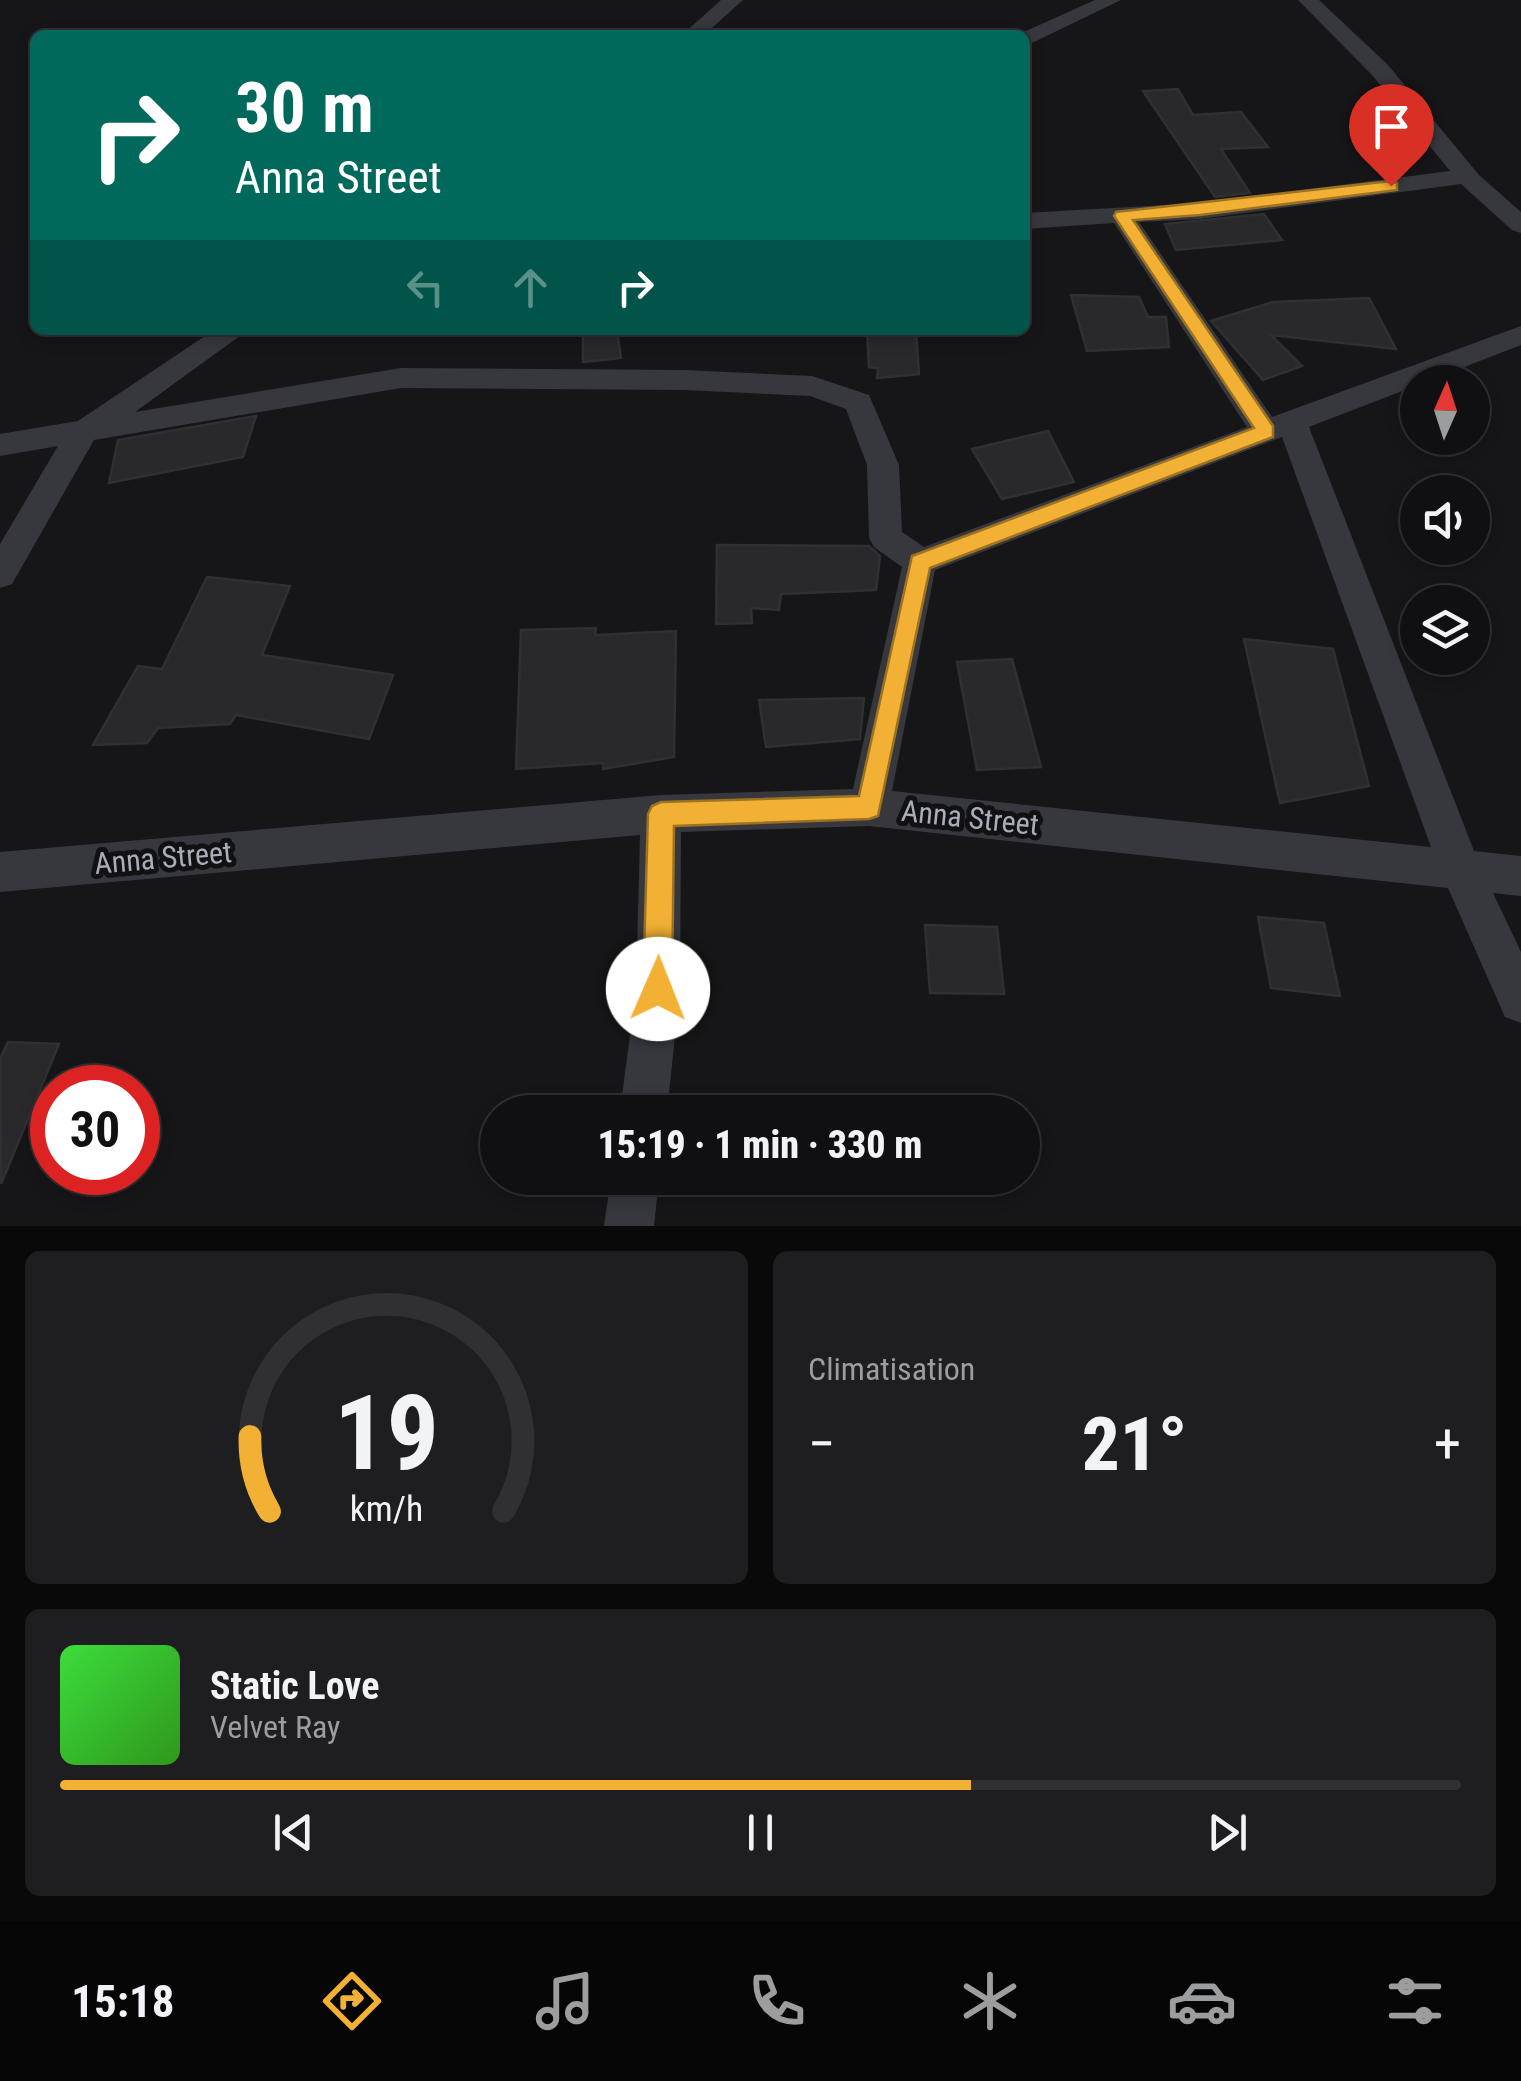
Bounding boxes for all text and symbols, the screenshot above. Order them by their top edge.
text: 30 m [235,67,374,149]
icon: right [70,70,200,200]
pin [1349,84,1434,187]
icon: arrive [1364,99,1419,154]
text: Anna Street [235,151,442,204]
icon: left [398,260,453,315]
icon: ahead [503,260,558,315]
icon: right [608,260,663,315]
north arrow [1400,365,1490,455]
map controls [1400,365,1490,675]
button: sound [1400,475,1490,565]
button: layers [1400,585,1490,675]
street label: Anna Street [900,793,1040,842]
street label: Anna Street [93,834,233,881]
position arrow [606,937,710,1041]
speed limit sign: 30 [30,1065,160,1195]
text: 15:19 · 1 min · 330 m [598,1123,922,1167]
text: Climatisation [808,1350,975,1388]
text: 19 [334,1373,439,1494]
text: 21° [1082,1400,1187,1488]
text: − [808,1412,836,1476]
text: + [1434,1412,1461,1476]
text: km/h [350,1488,423,1530]
text: Static Love [210,1664,379,1708]
text: Velvet Ray [210,1708,340,1746]
icon: previous [266,1805,321,1860]
icon: pause [733,1805,788,1860]
icon: next [1200,1805,1255,1860]
icon: directions [317,1966,387,2036]
icon: music [530,1966,600,2036]
icon: phone [742,1966,812,2036]
icon: climate [955,1966,1025,2036]
icon: car [1167,1966,1237,2036]
icon: filters [1380,1966,1450,2036]
text: 15:18 [71,1975,175,2028]

